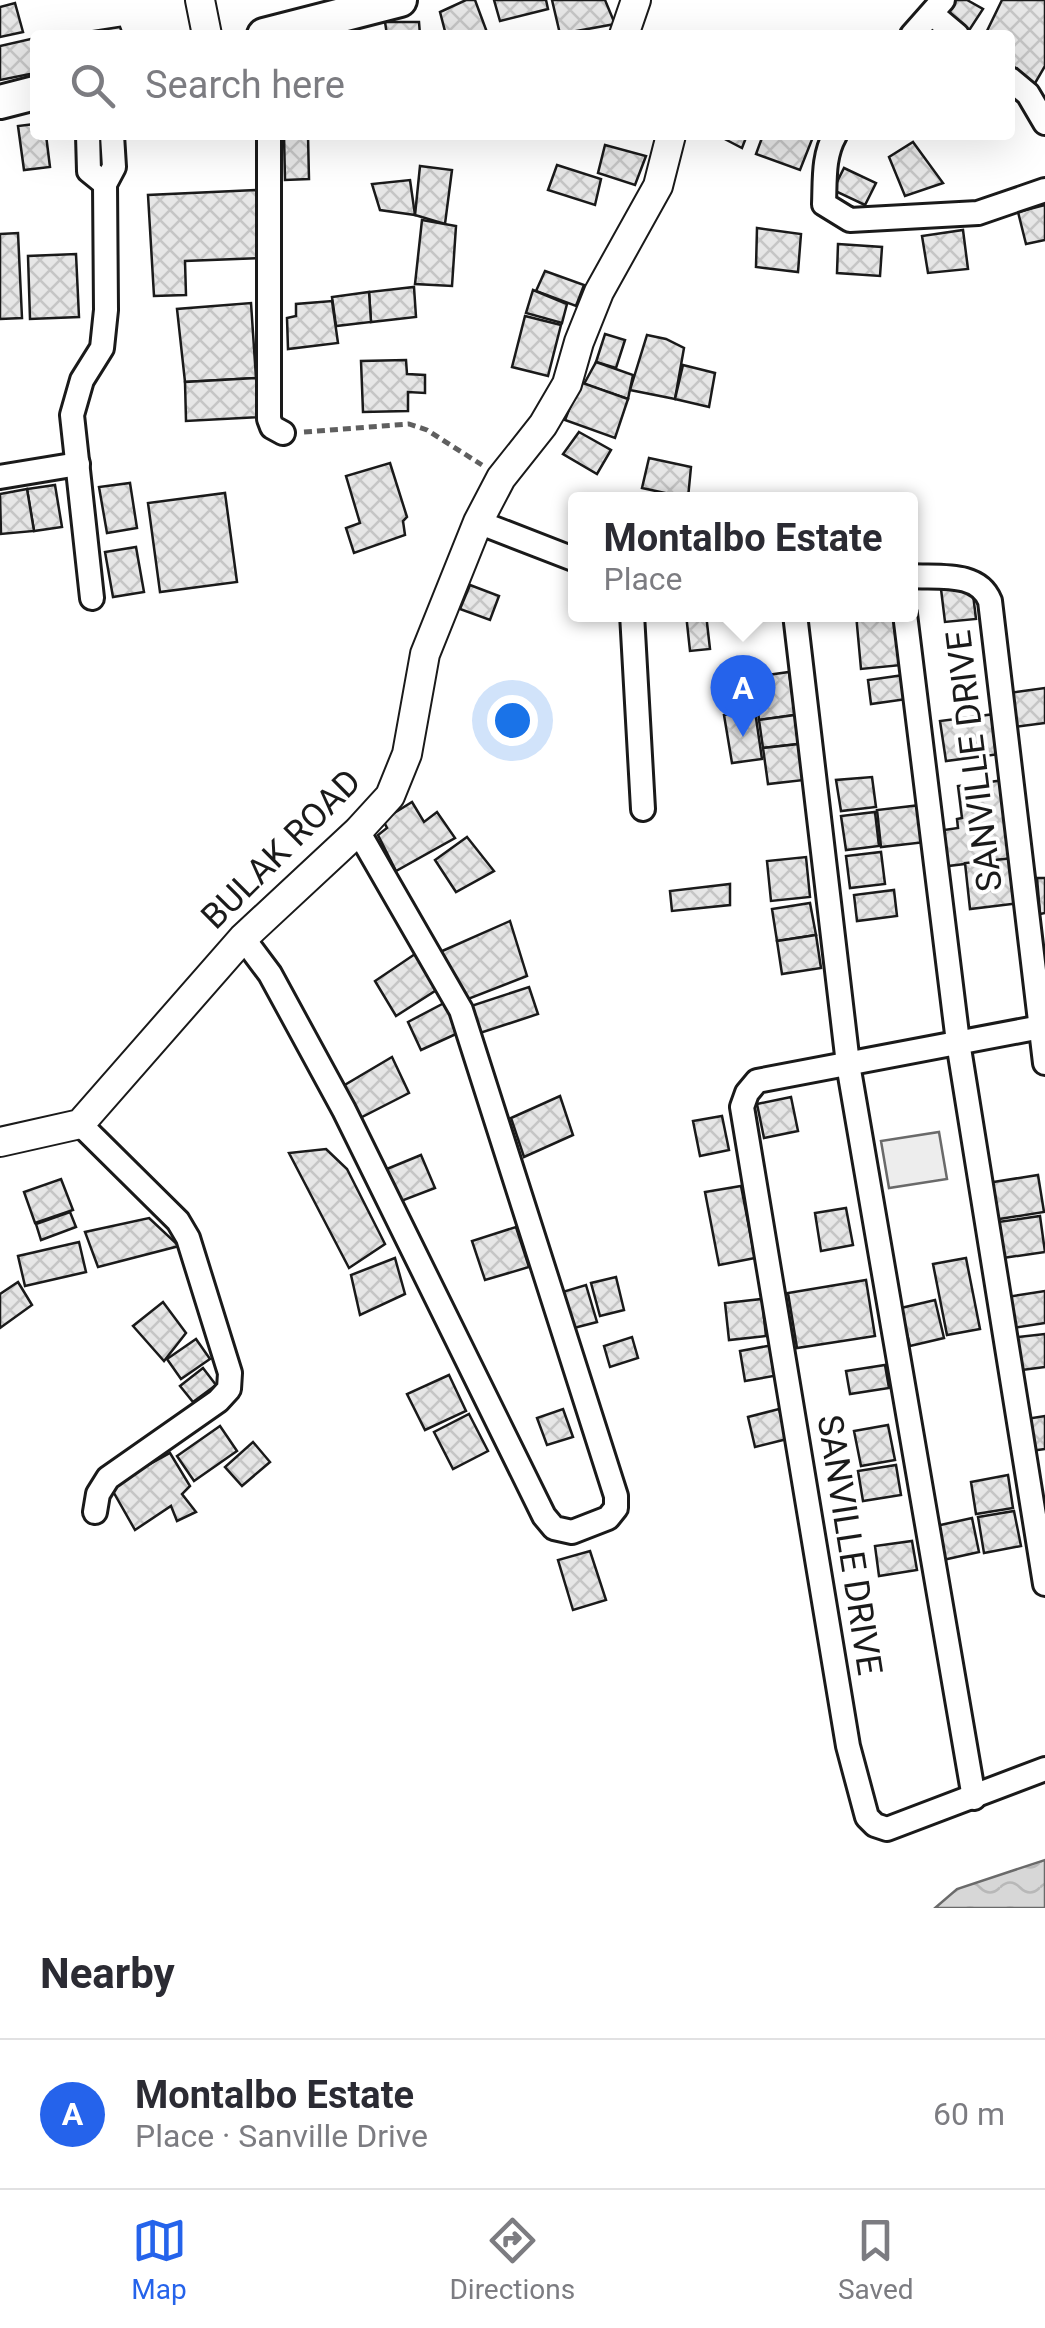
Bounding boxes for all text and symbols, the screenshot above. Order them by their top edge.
search box [30,30,1015,140]
icon: search [65,58,120,113]
text: Search here [145,63,345,107]
popup [568,492,918,622]
text: Montalbo Estate [603,516,883,560]
text: Place [603,560,683,598]
street label: SANVILLE DRIVE [938,628,1011,894]
pin: A [710,654,776,737]
your location [487,695,538,746]
street label: BULAK ROAD [193,761,369,937]
street label: SANVILLE DRIVE [809,1412,890,1678]
text: Nearby [40,1949,175,1998]
text: Montalbo Estate [135,2073,414,2117]
text: A [62,2095,83,2133]
text: 60 m [933,2095,1005,2133]
text: Place · Sanville Drive [135,2117,428,2155]
tab: Map [131,2213,187,2306]
tab: Directions [449,2213,575,2306]
tab: Saved [838,2213,914,2306]

